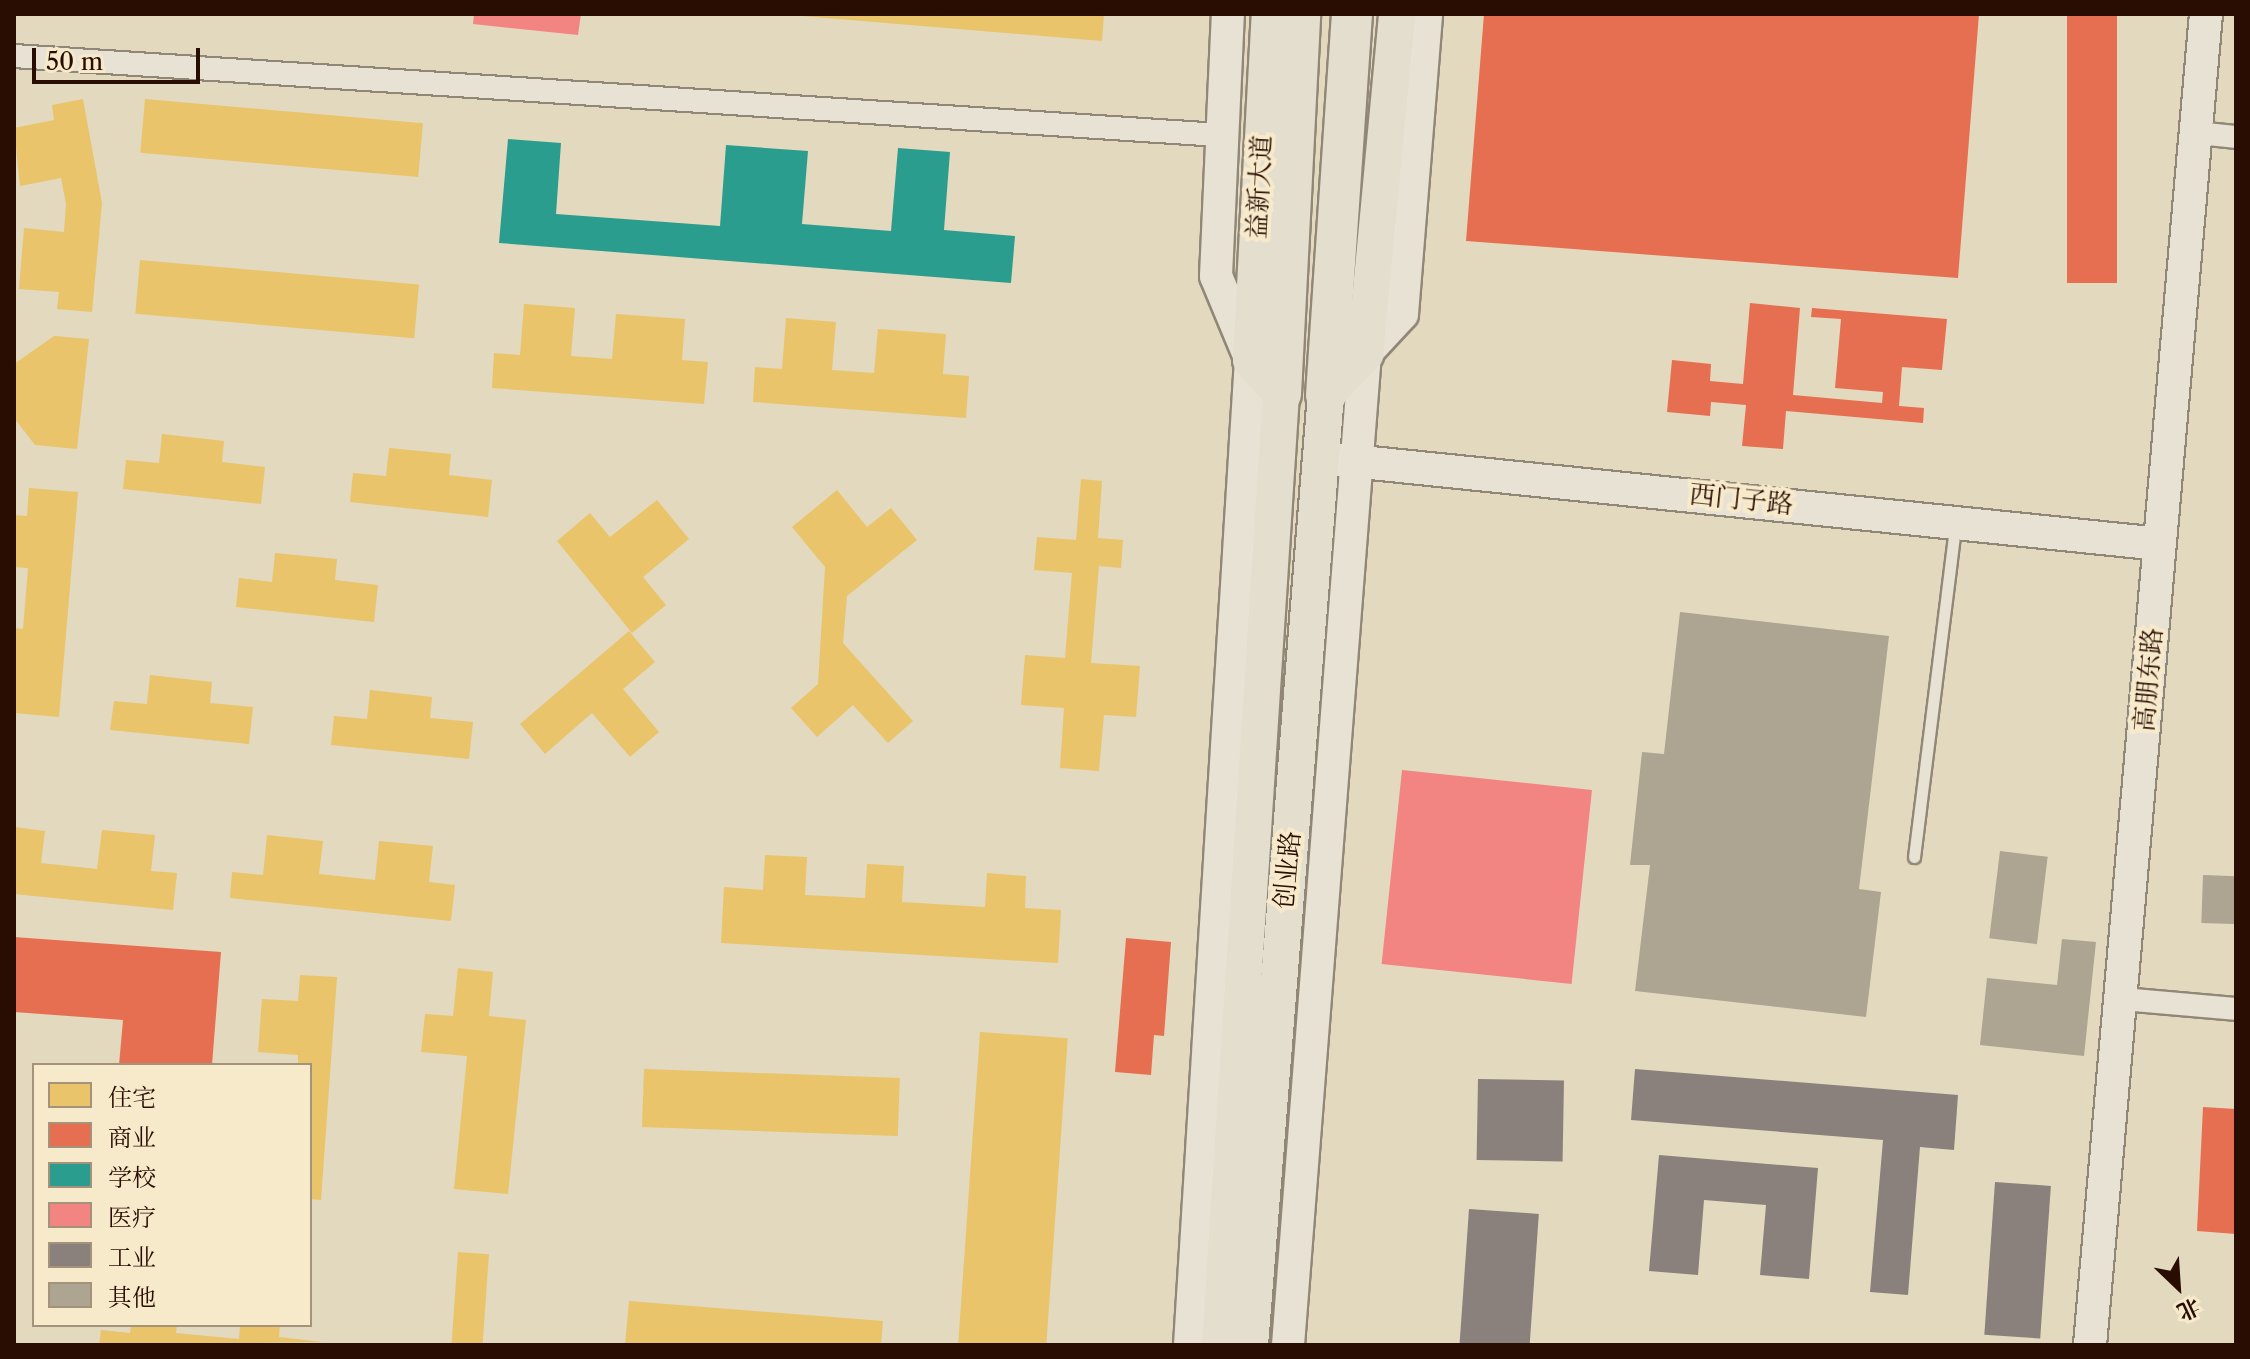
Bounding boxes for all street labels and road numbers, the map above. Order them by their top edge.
street label: 益新大道 [1242,134,1278,240]
street label: 西门子路 [1688,479,1794,521]
street label: 高朋东路 [2129,627,2169,733]
street label: 创业路 [1269,830,1307,910]

